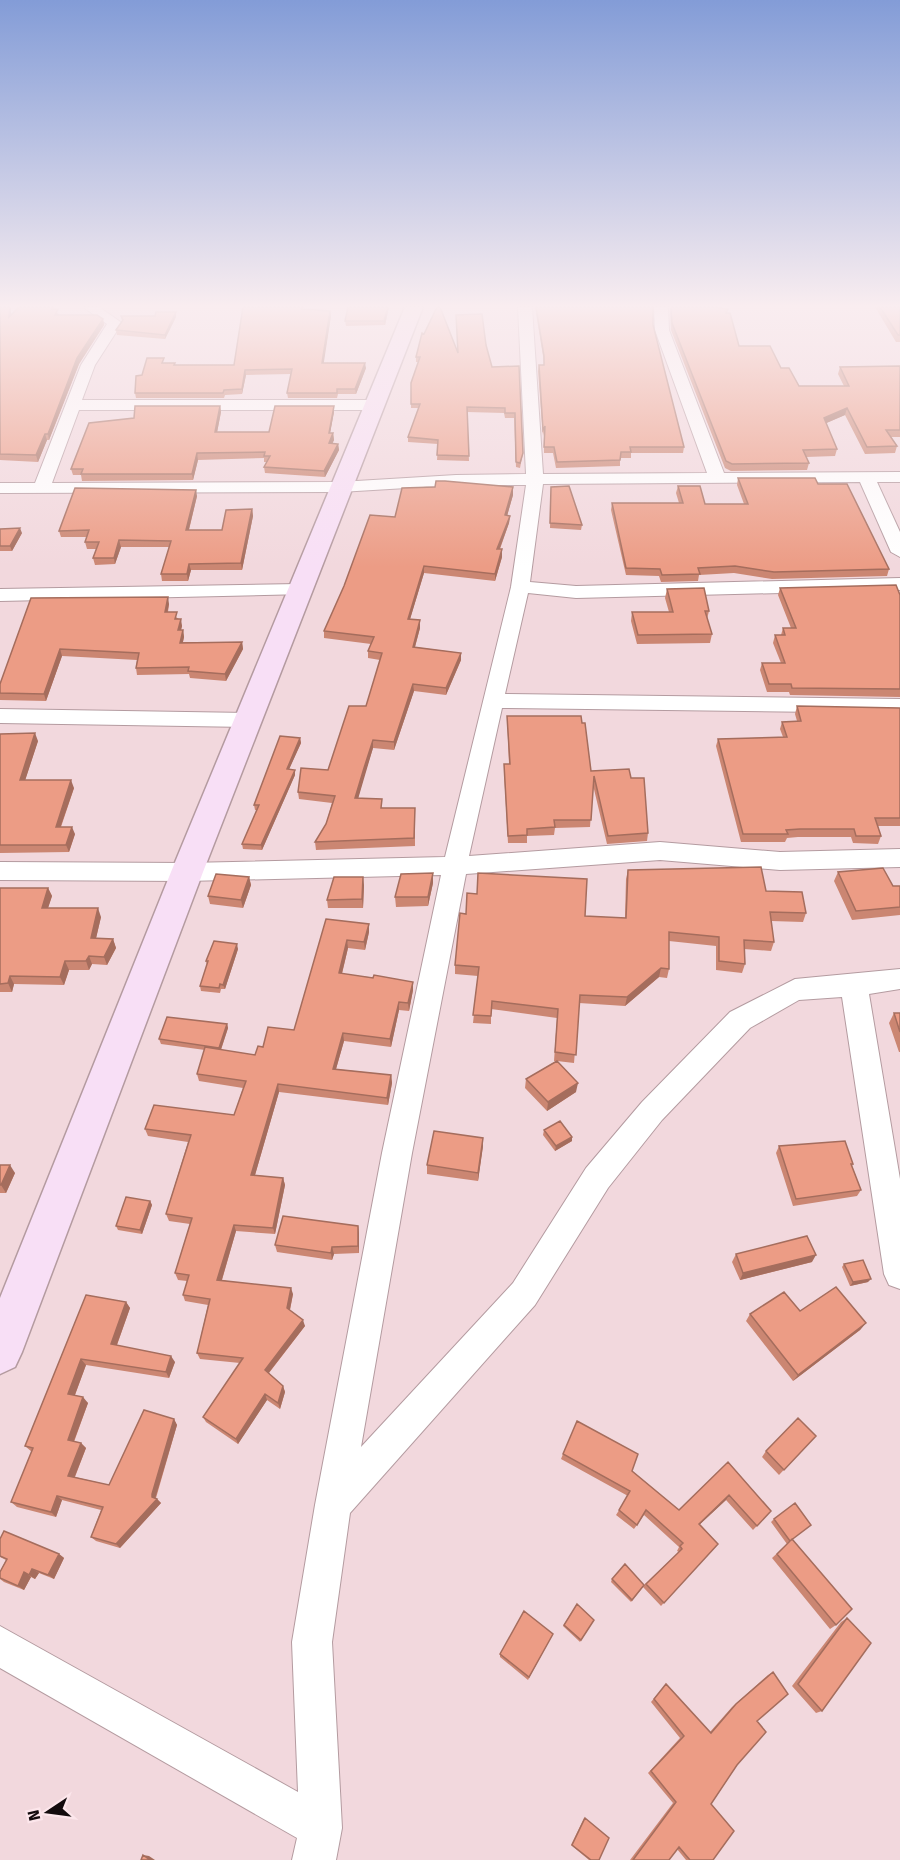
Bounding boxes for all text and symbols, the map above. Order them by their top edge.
north arrow [18,1782,78,1842]
text: N [23,1808,44,1823]

